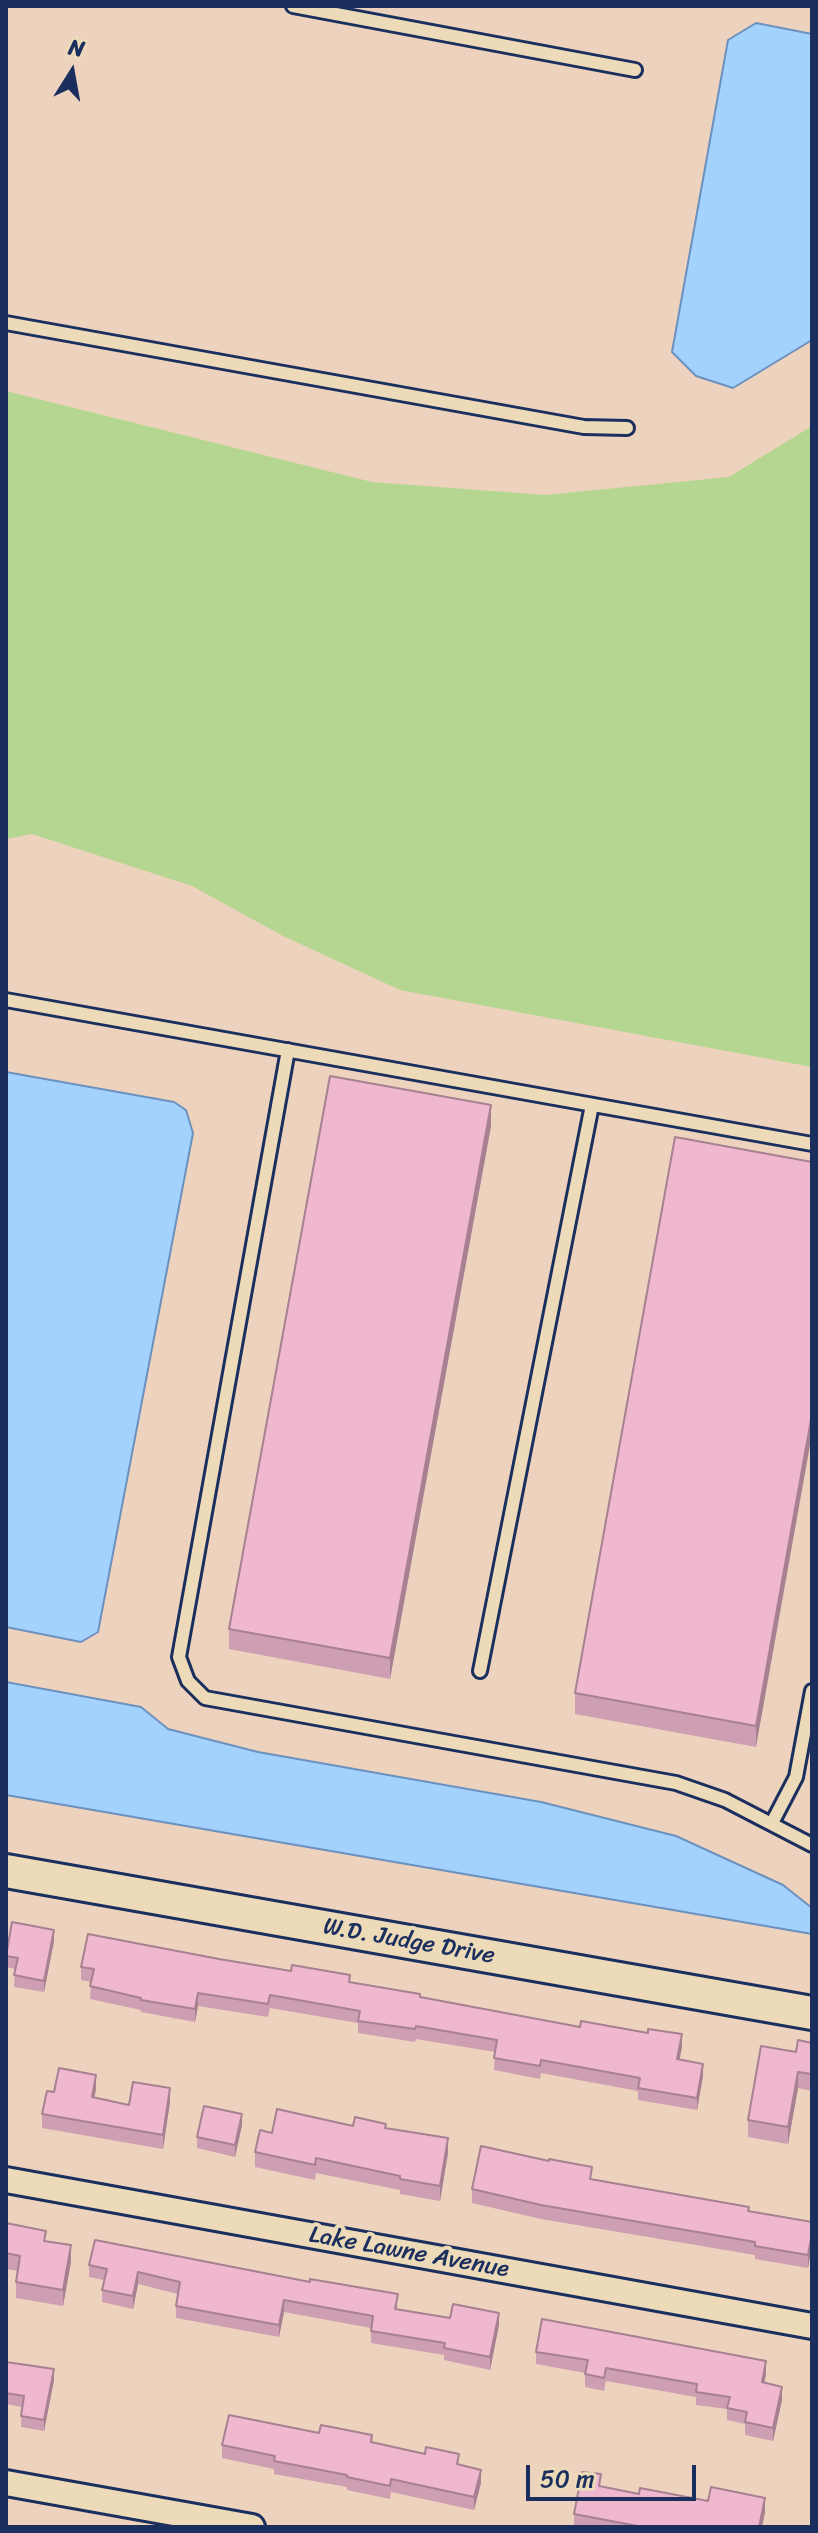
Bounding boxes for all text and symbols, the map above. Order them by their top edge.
text: N [65,27,88,69]
north arrow [32,32,112,112]
street label: W.D. Judge Drive [321,1913,497,1971]
street label: Lake Lawne Avenue [307,2221,511,2285]
scale bar [530,2449,700,2499]
text: 50 m [540,2458,595,2500]

